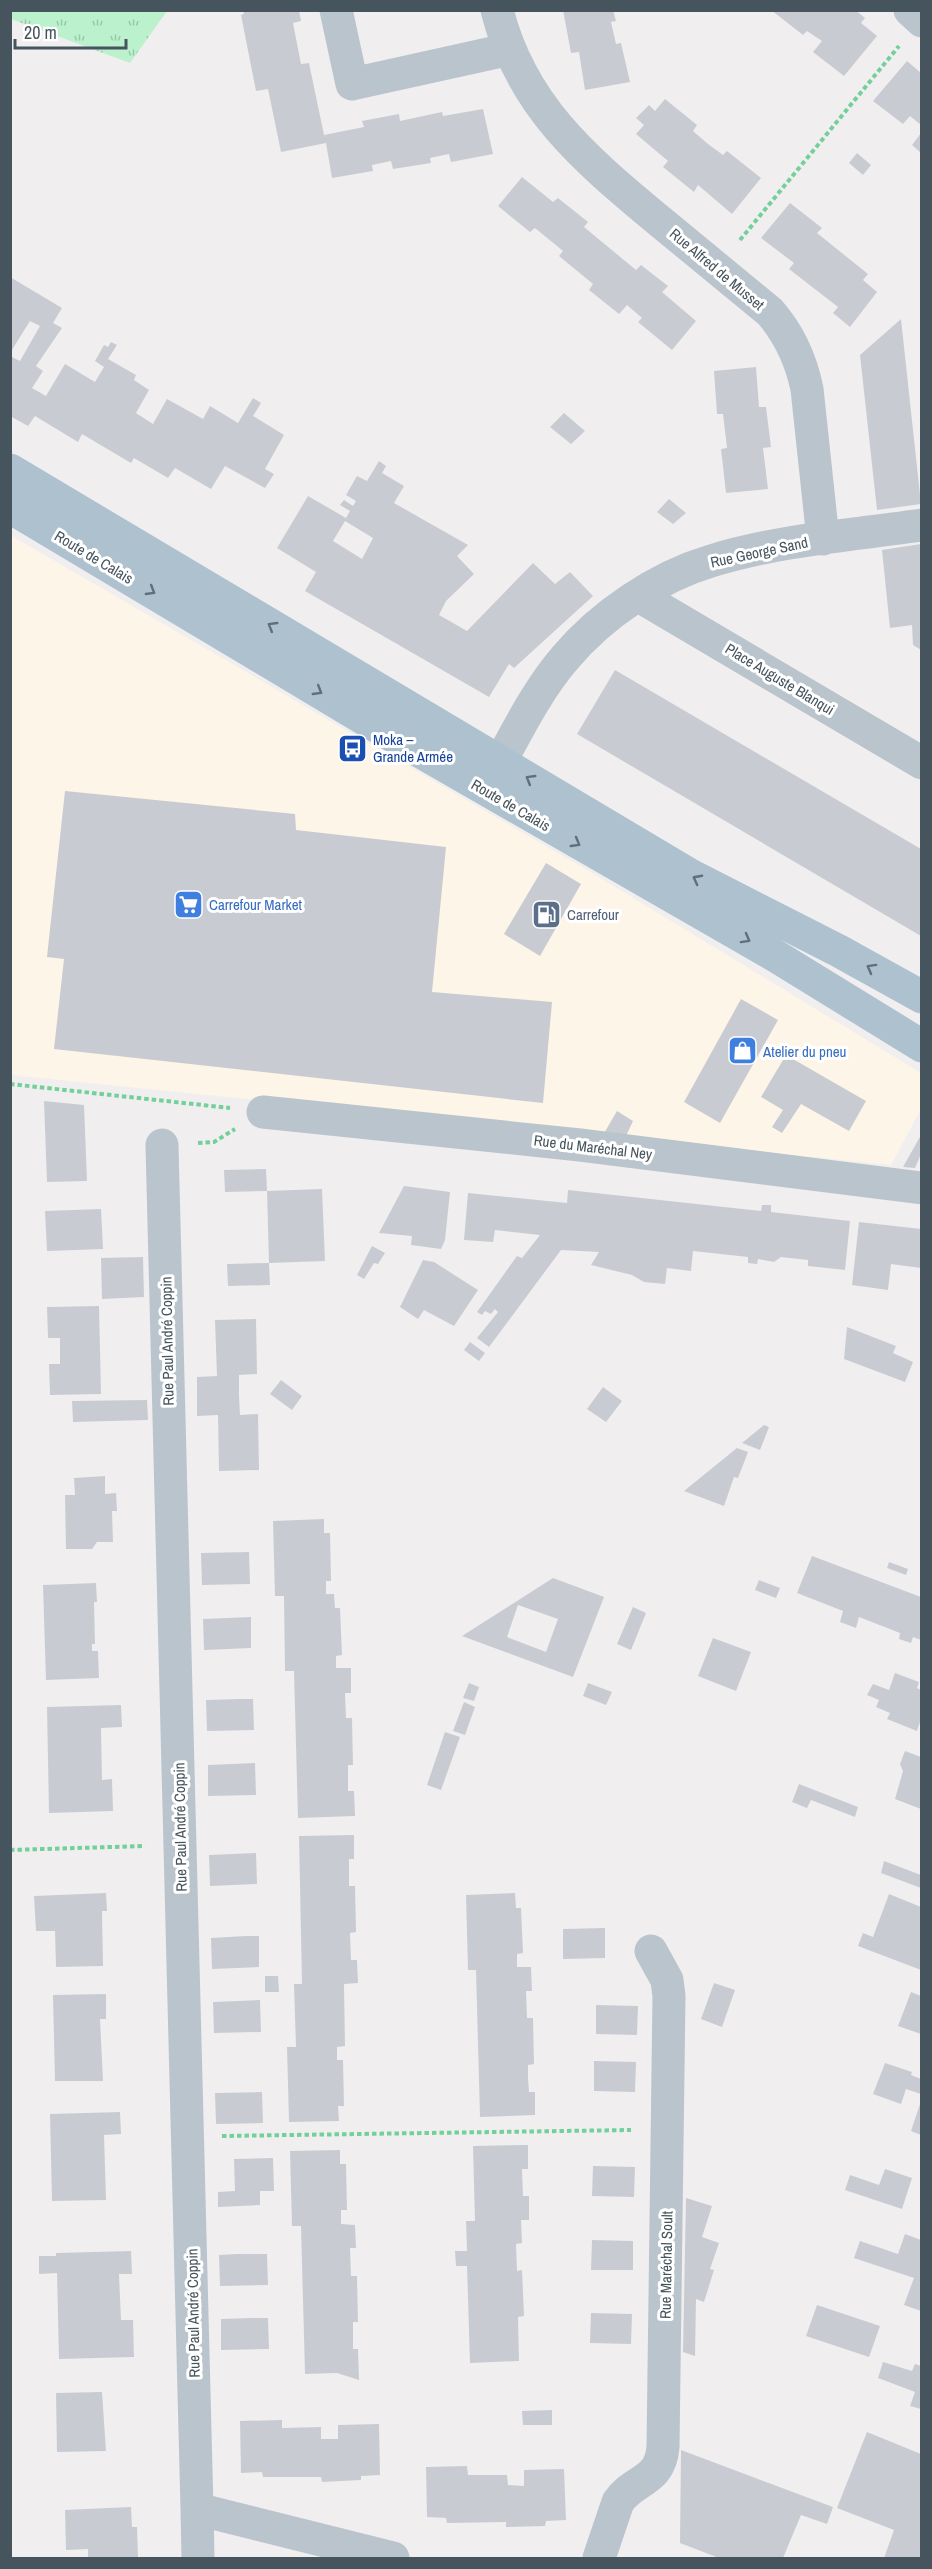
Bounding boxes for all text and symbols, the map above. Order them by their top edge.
scale bar [15,12,126,50]
text: 20 m [24,20,57,45]
street label: Rue Alfred de Musset [665,223,769,315]
street label: Route de Calais [51,525,137,589]
street label: Rue George Sand [708,531,810,573]
one-way arrow [145,583,155,595]
one-way arrow [268,621,278,633]
street label: Place Auguste Blanqui [722,638,838,720]
one-way arrow [312,684,322,696]
place label: Moka – Grande Armée [373,729,453,767]
bus stop icon: Moka – Grande Armée [336,732,368,764]
street label: Route de Calais [468,774,554,836]
one-way arrow [526,775,536,787]
one-way arrow [570,836,580,848]
one-way arrow [693,875,703,886]
supermarket icon: Carrefour Market [172,888,204,920]
place label: Carrefour Market [209,894,303,915]
fuel station icon: Carrefour [530,898,562,930]
place label: Carrefour [567,904,619,925]
one-way arrow [740,932,750,943]
one-way arrow [867,964,877,975]
shop icon: Atelier du pneu [726,1035,758,1067]
place label: Atelier du pneu [762,1041,846,1062]
street label: Rue du Maréchal Ney [533,1129,654,1165]
street label: Rue Paul André Coppin [155,1276,179,1406]
street label: Rue Paul André Coppin [168,1762,192,1892]
street label: Rue Maréchal Soult [655,2210,677,2319]
street label: Rue Paul André Coppin [181,2248,205,2378]

